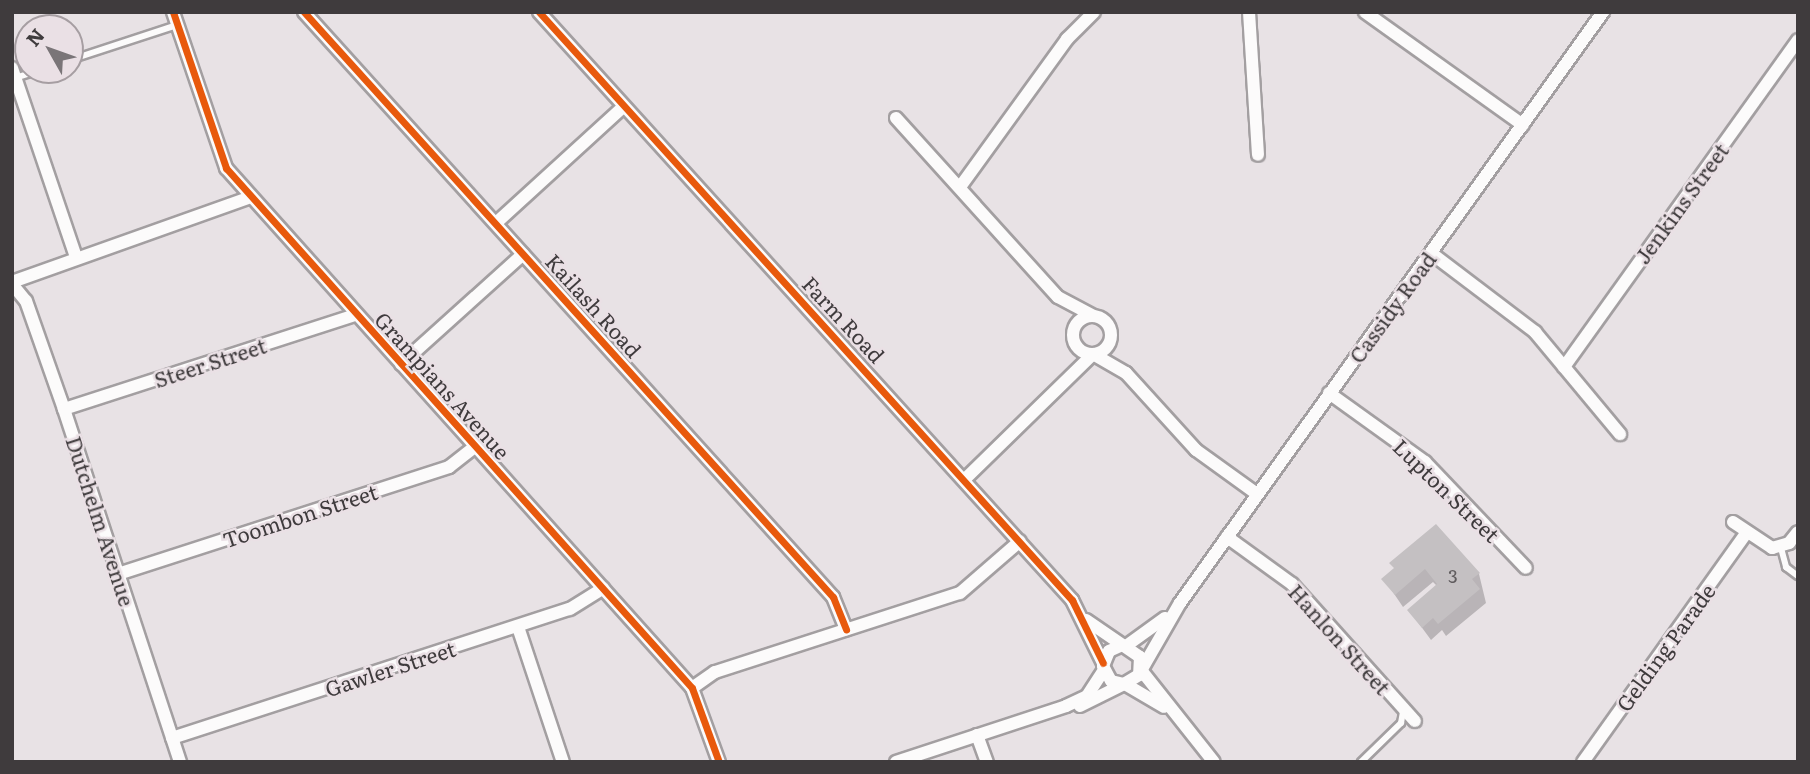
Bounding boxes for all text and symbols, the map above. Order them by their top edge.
north arrow [14,14,84,84]
text: N [19,22,50,52]
street label: Jenkins Street [1629,138,1733,268]
street label: Cassidy Road [1343,247,1441,367]
street label: Kailash Road [541,248,647,362]
street label: Farm Road [798,271,890,367]
street label: Grampians Avenue [370,306,516,464]
street label: Steer Street [151,332,269,392]
street label: Dutchelm Avenue [62,433,140,609]
street label: Lupton Street [1389,433,1505,547]
street label: Toombon Street [219,478,381,552]
house number: 3 [1448,565,1458,587]
street label: Gelding Parade [1610,578,1720,716]
street label: Hanlon Street [1284,579,1396,699]
street label: Gawler Street [322,635,458,701]

